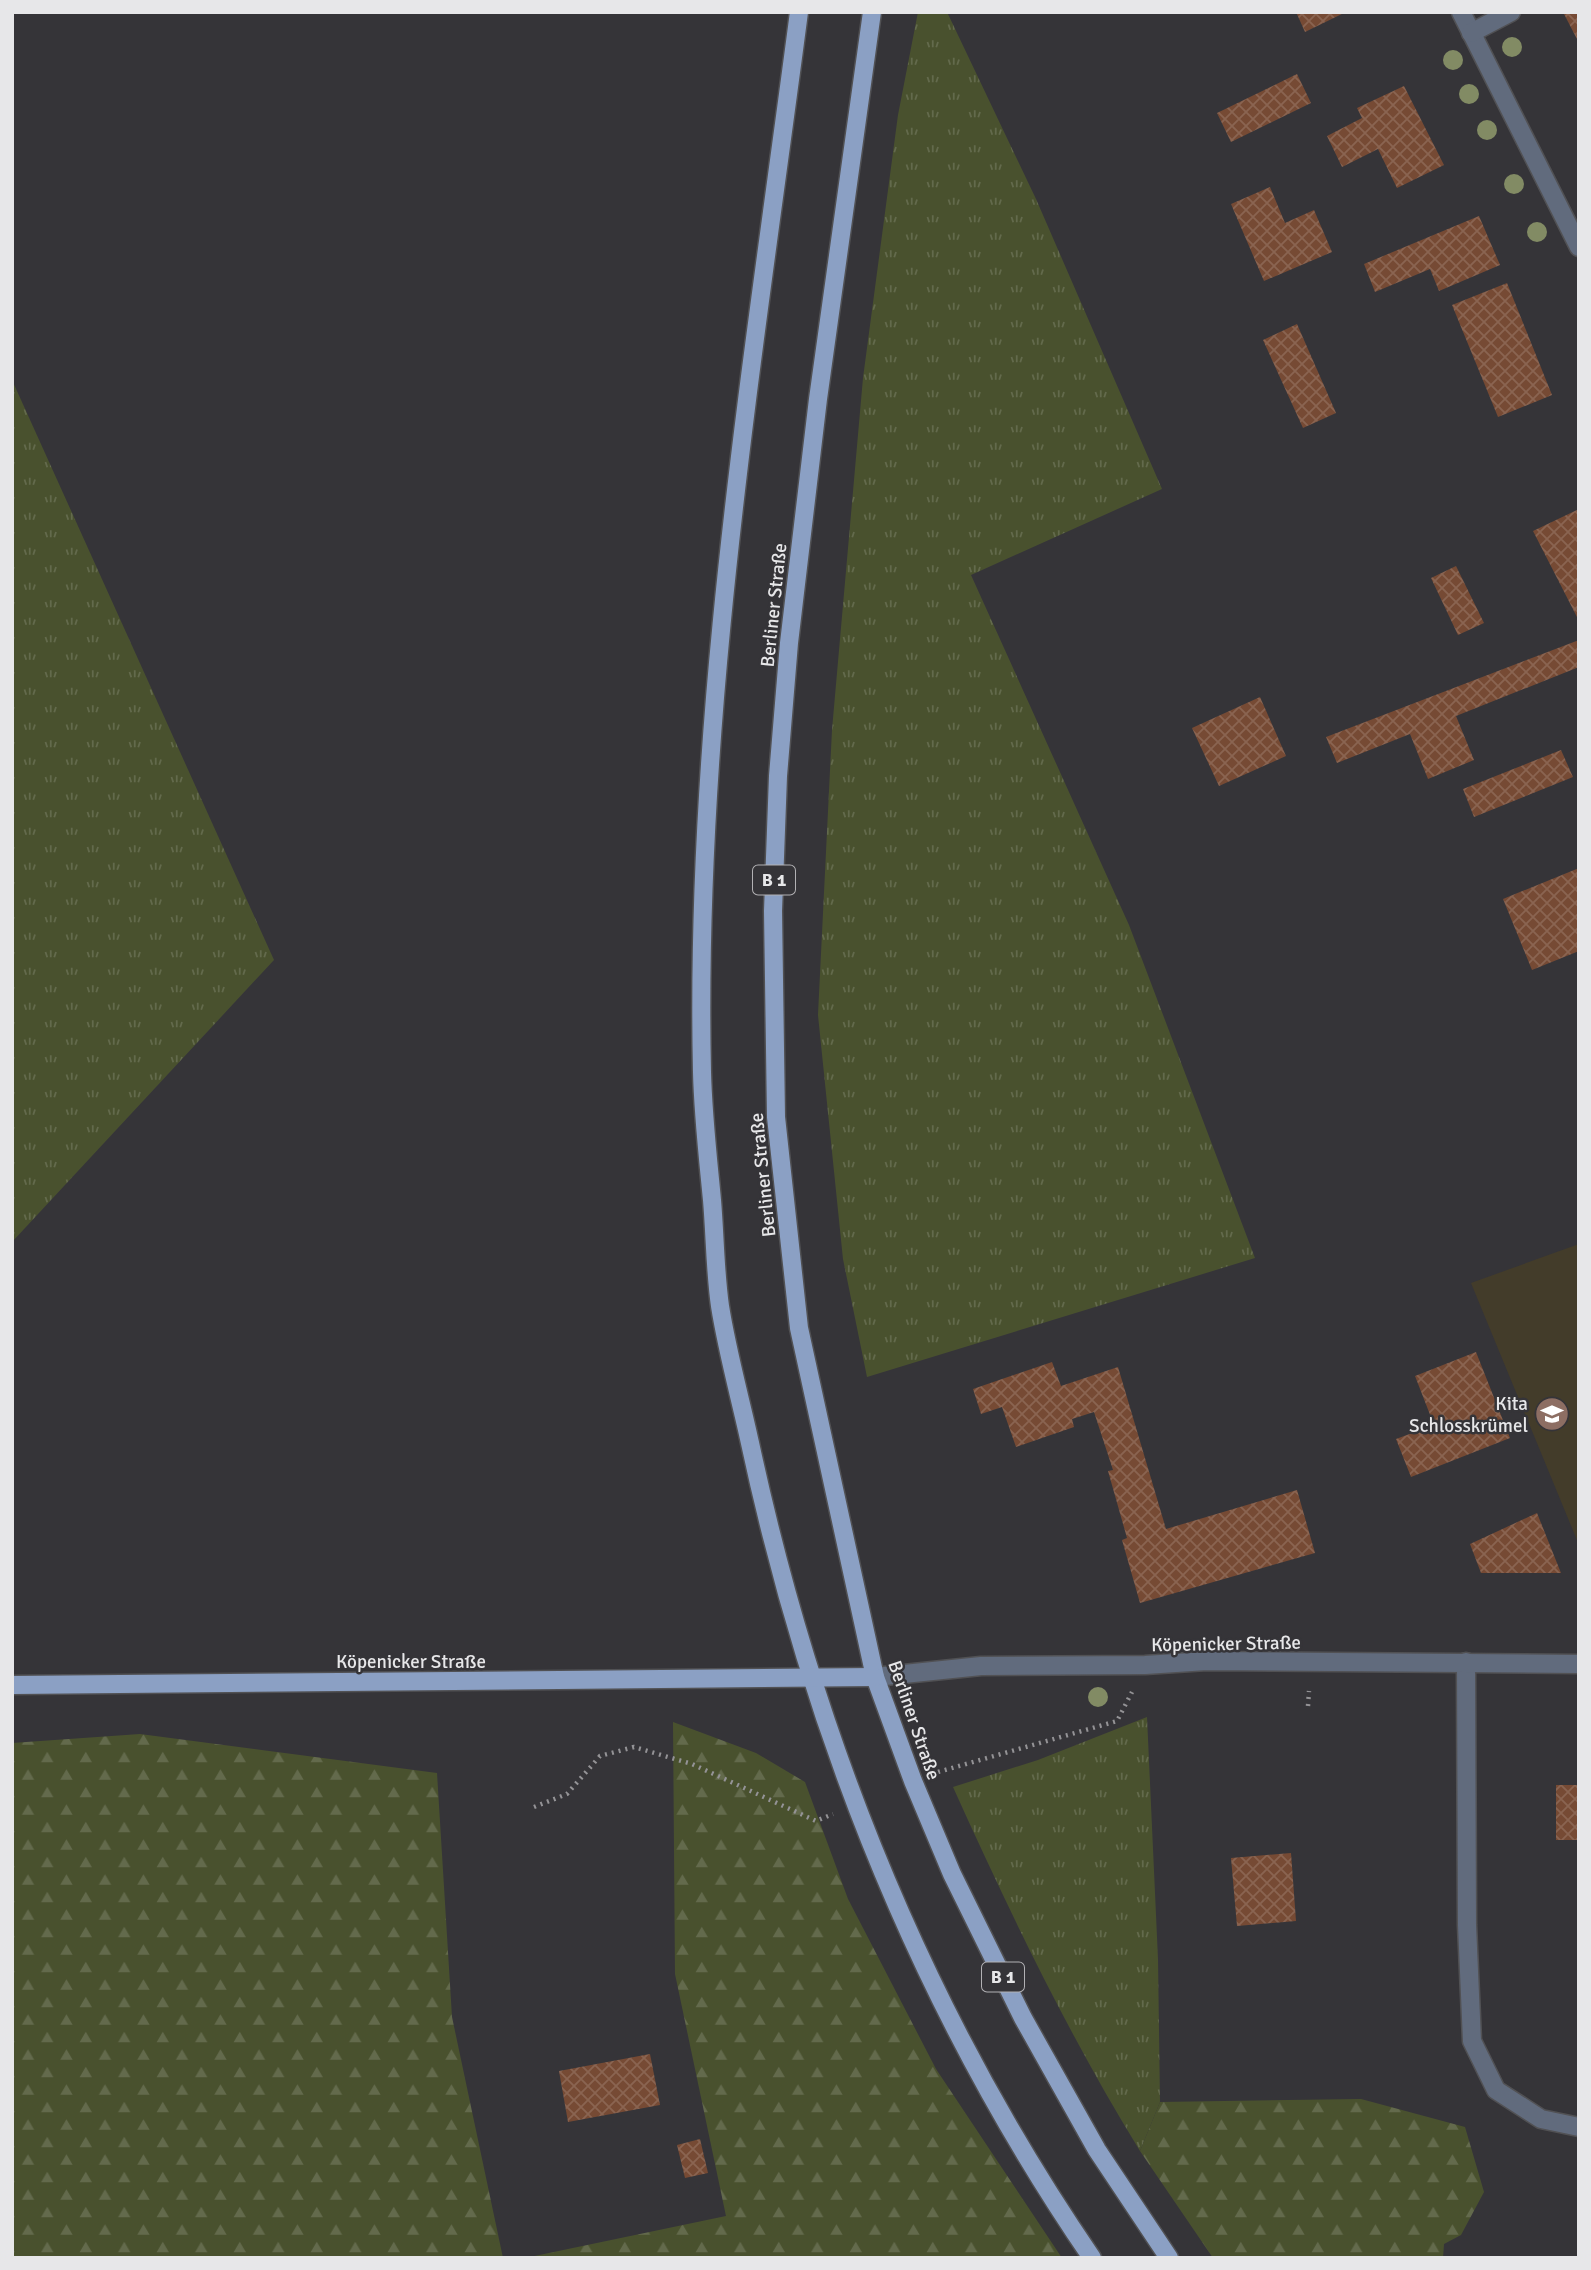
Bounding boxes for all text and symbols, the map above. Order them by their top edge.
street label: Berliner Straße [756,542,792,668]
road number: B 1 [753,866,795,894]
street label: Berliner Straße [745,1112,781,1238]
place label: Kita Schlosskrümel [1409,1392,1528,1438]
school or university icon: Kita Schlosskrümel [1533,1395,1571,1433]
street label: Köpenicker Straße [1151,1631,1301,1657]
street label: Köpenicker Straße [336,1650,486,1674]
street label: Berliner Straße [882,1657,946,1783]
road number: B 1 [982,1963,1024,1992]

